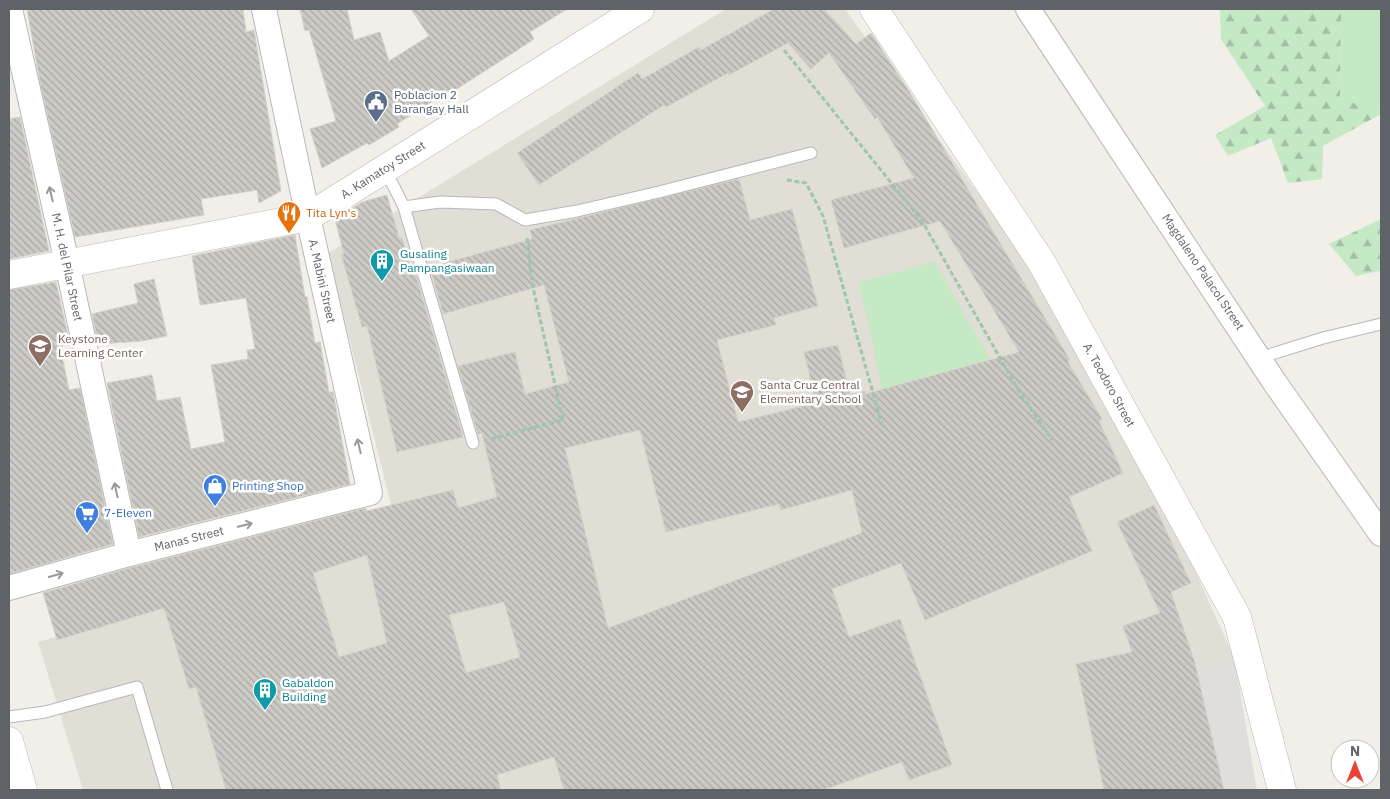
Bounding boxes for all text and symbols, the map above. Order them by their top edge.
place label: Poblacion 2 Barangay Hall [394,87,469,116]
public building icon: Poblacion 2 Barangay Hall [363,89,389,123]
street label: A. Kamatoy Street [338,137,428,202]
one-way arrow [46,186,56,202]
restaurant icon: Tita Lyn's [276,200,302,234]
place label: Tita Lyn's [306,205,356,220]
street label: M. H. del Pilar Street [49,211,86,322]
street label: Magdaleno Palacol Street [1159,211,1248,333]
street label: A. Mabini Street [306,237,339,324]
place label: Gusaling Pampangasiwaan [400,246,495,275]
building icon: Gusaling Pampangasiwaan [369,248,395,282]
place label: Keystone Learning Center [58,331,144,360]
school or university icon: Keystone Learning Center [27,333,53,367]
street label: A. Teodoro Street [1080,340,1139,429]
place label: Santa Cruz Central Elementary School [760,377,861,406]
school or university icon: Santa Cruz Central Elementary School [729,379,755,413]
one-way arrow [354,438,363,454]
shop icon: Printing Shop [202,473,228,507]
place label: Printing Shop [232,478,304,493]
one-way arrow [110,482,120,498]
supermarket icon: 7-Eleven [74,500,100,534]
place label: 7-Eleven [104,505,152,520]
one-way arrow [236,520,252,529]
street label: Manas Street [153,523,225,554]
one-way arrow [47,570,63,580]
place label: Gabaldon Building [282,675,334,704]
building icon: Gabaldon Building [252,677,278,711]
north arrow [1330,739,1380,789]
text: N [1350,742,1360,760]

